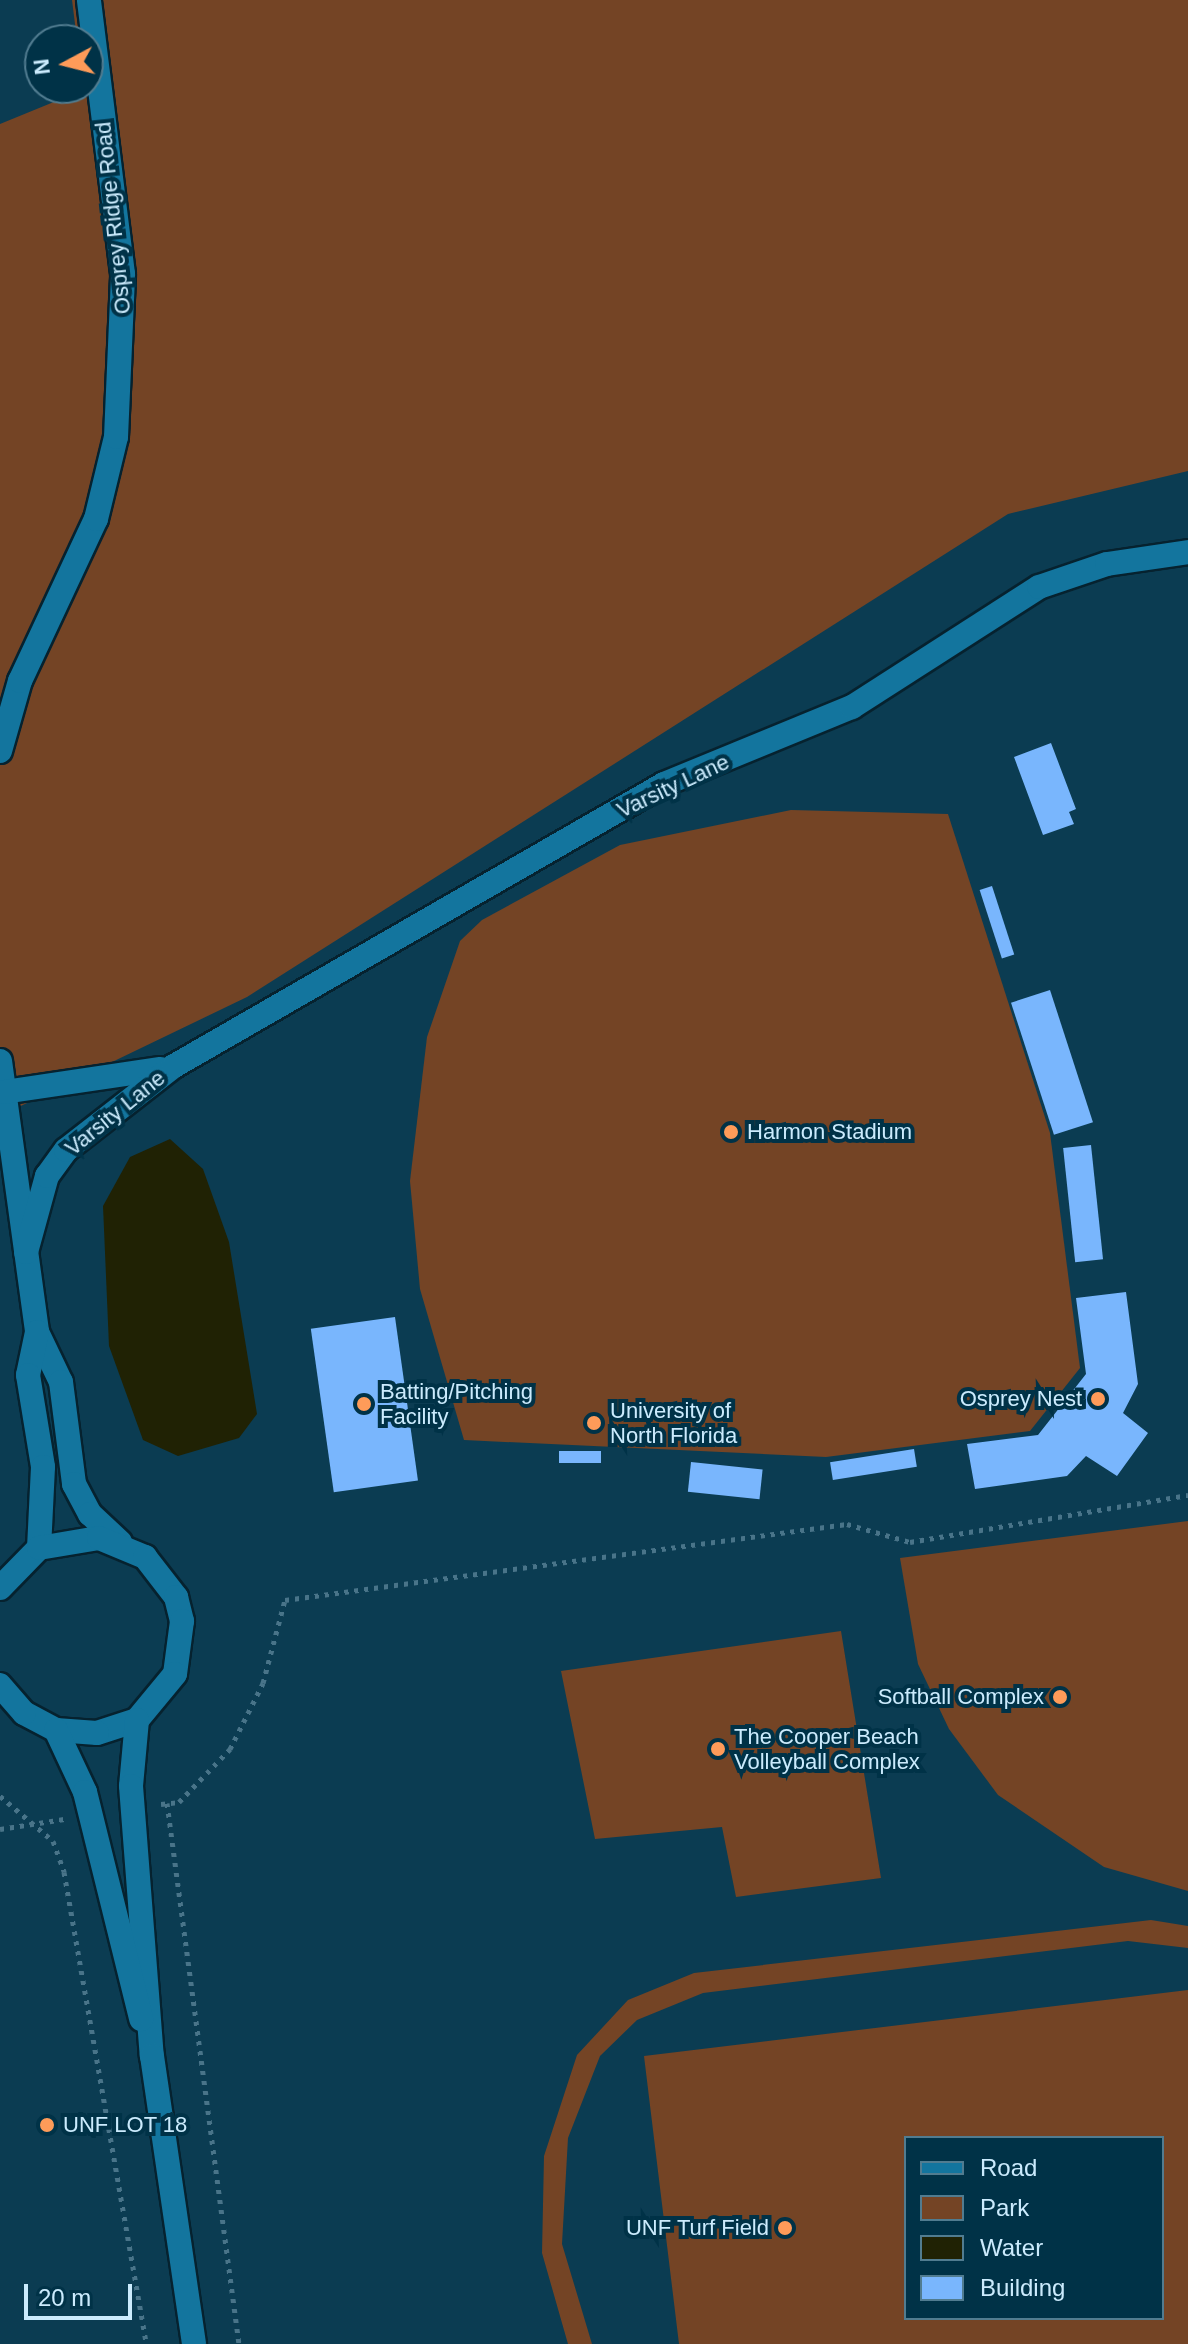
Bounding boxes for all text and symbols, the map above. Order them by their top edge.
north arrow [24,24,104,104]
text: N [28,57,55,76]
street label: Osprey Ridge Road [90,121,136,315]
street label: Varsity Lane [613,749,733,823]
street label: Varsity Lane [60,1065,170,1161]
place label: Harmon Stadium [747,1119,912,1145]
marker: Harmon Stadium [722,1123,740,1141]
place label: Batting/Pitching Facility [380,1378,533,1430]
place label: Osprey Nest [960,1386,1082,1412]
marker: Osprey Nest [1089,1390,1107,1408]
marker: Batting/Pitching Facility [355,1395,373,1413]
place label: University of North Florida [610,1397,737,1448]
marker: University of North Florida [585,1414,603,1432]
place label: Softball Complex [878,1684,1044,1710]
marker: Softball Complex [1051,1688,1069,1706]
place label: The Cooper Beach Volleyball Complex [734,1723,920,1774]
marker: The Cooper Beach Volleyball Complex [709,1740,727,1758]
place label: UNF LOT 18 [63,2112,188,2138]
marker: UNF LOT 18 [38,2116,56,2134]
legend [904,2136,1164,2320]
text: Road [980,2154,1037,2181]
text: Park [980,2194,1029,2221]
place label: UNF Turf Field [626,2215,769,2241]
marker: UNF Turf Field [776,2219,794,2237]
text: Water [980,2234,1043,2261]
scale bar [28,2268,136,2318]
text: Building [980,2274,1065,2301]
text: 20 m [38,2284,91,2311]

